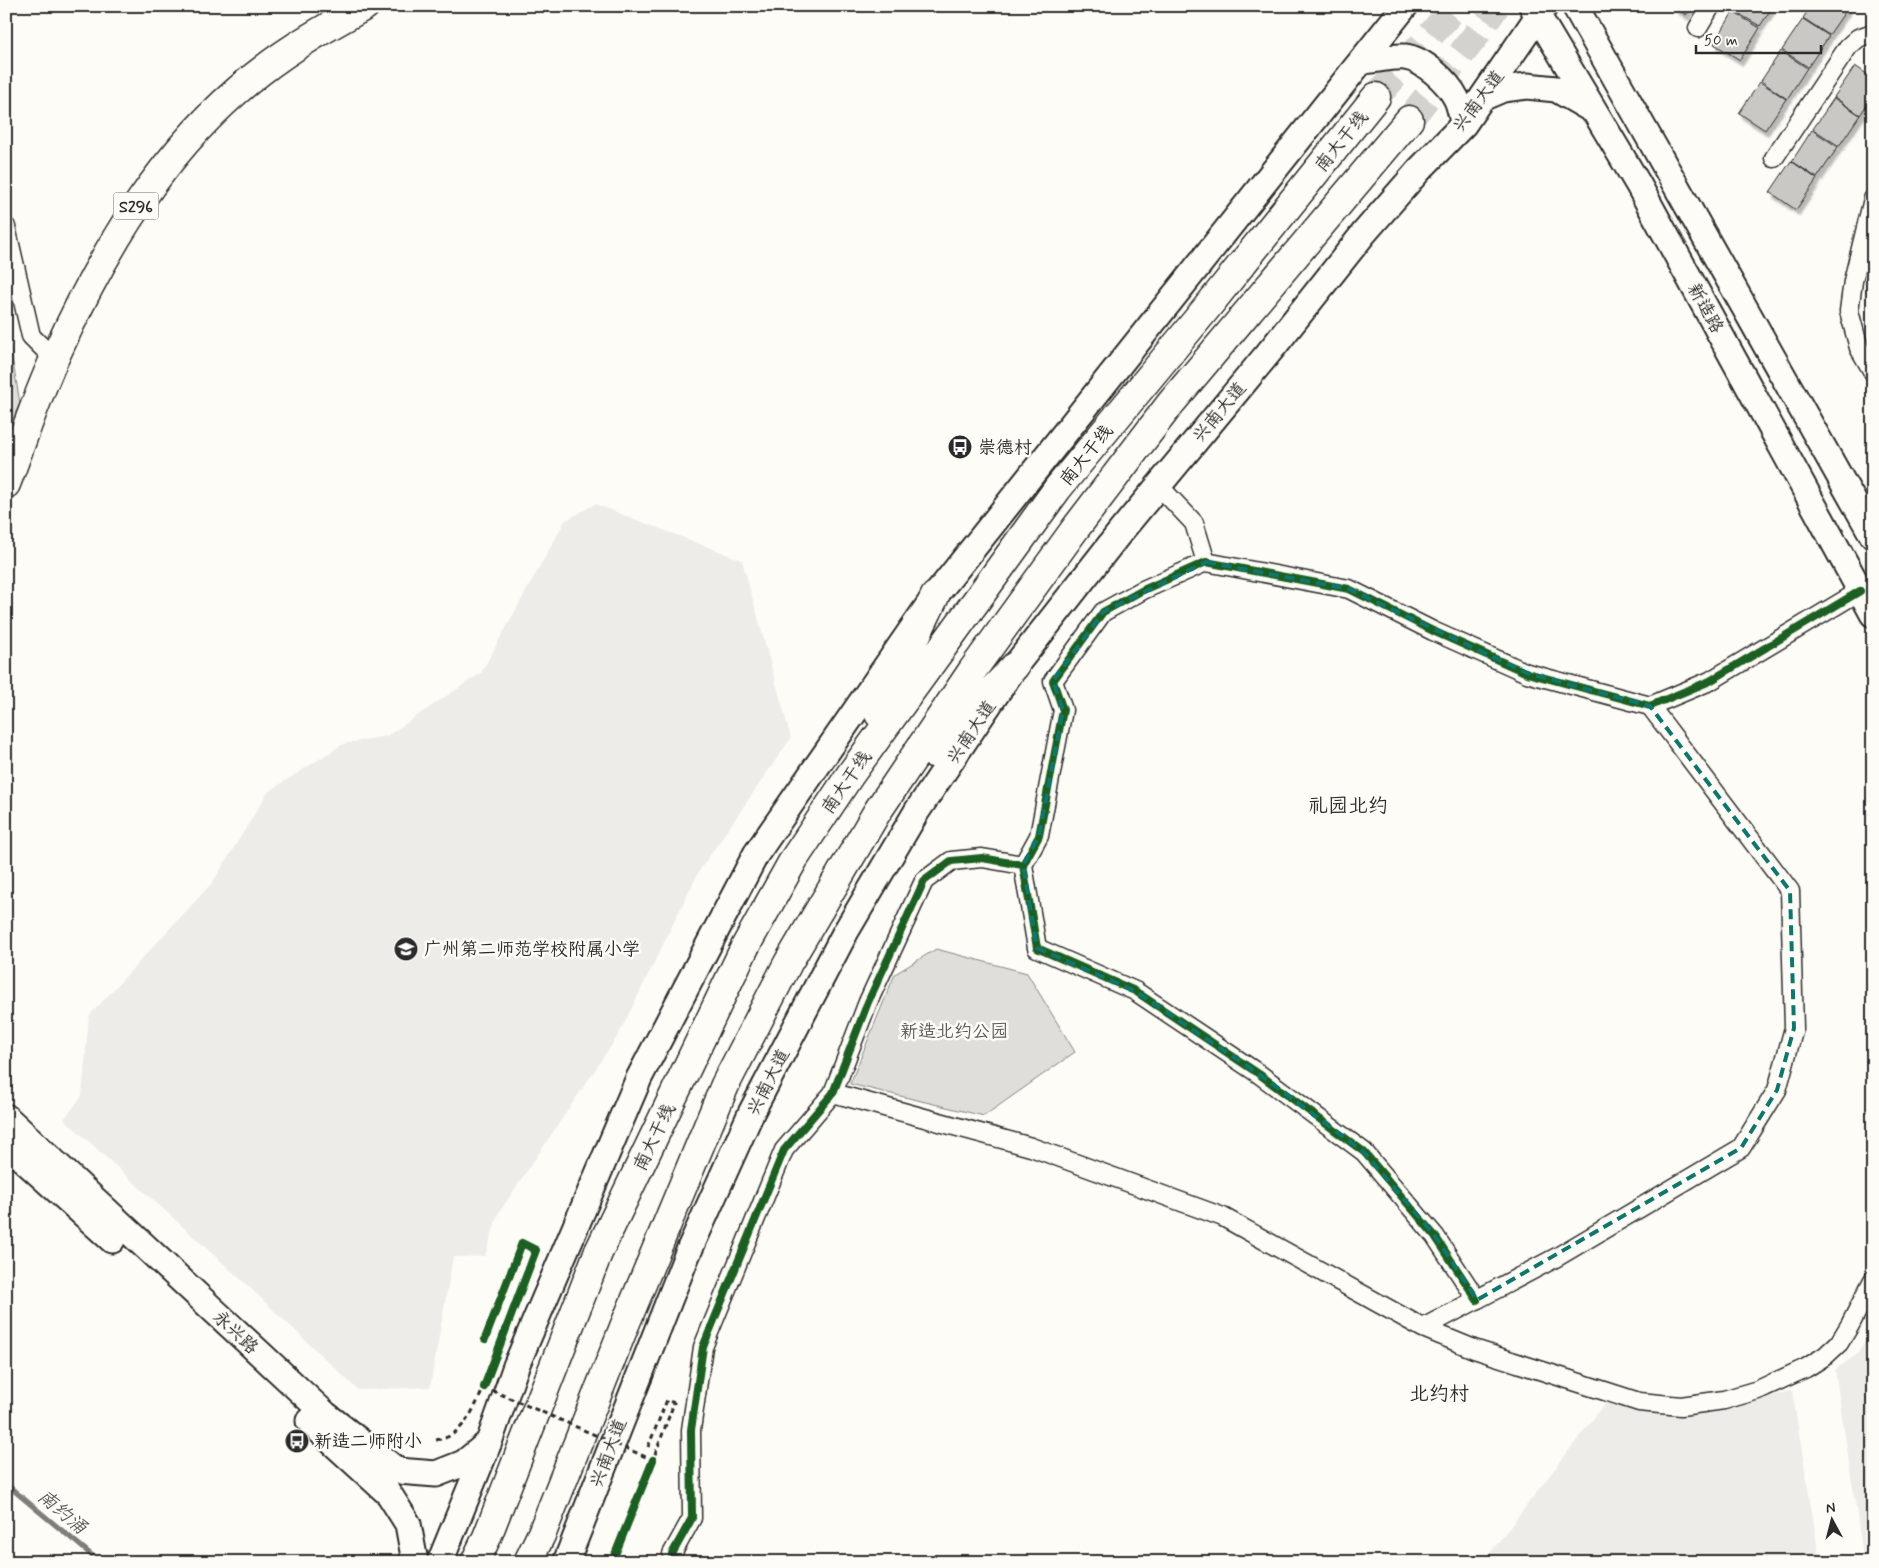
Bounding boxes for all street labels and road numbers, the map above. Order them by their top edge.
street label: 兴南大道 [1448,66,1510,138]
street label: 南大干线 [1310,106,1374,177]
road number: S296 [114,192,158,220]
street label: 新造路 [1682,279,1729,338]
street label: 兴南大道 [1187,377,1252,448]
street label: 南大干线 [1055,420,1119,491]
street label: 兴南大道 [942,696,1002,769]
street label: 南大干线 [816,746,877,819]
street label: 兴南大道 [742,1045,796,1120]
street label: 南大干线 [628,1100,681,1175]
street label: 永兴路 [207,1306,263,1360]
street label: 兴南大道 [585,1415,633,1491]

